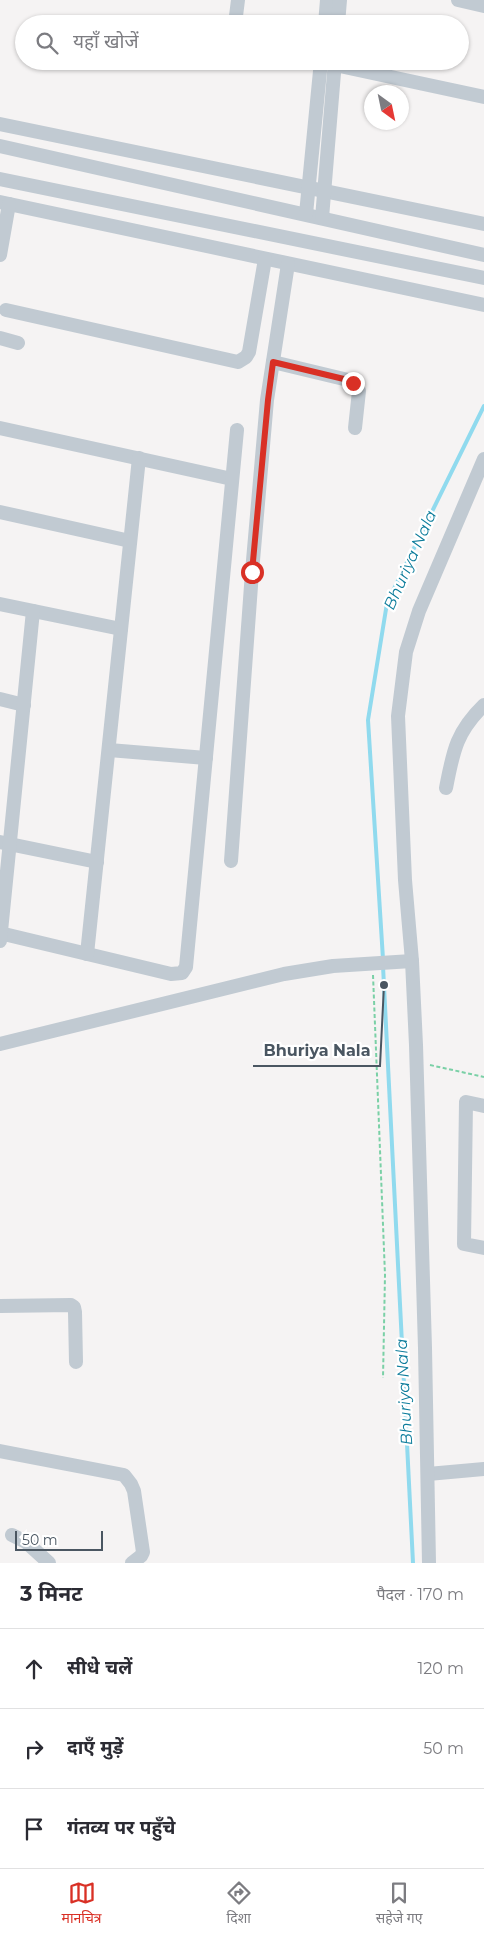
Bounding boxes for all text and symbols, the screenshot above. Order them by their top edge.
search box [15,15,469,70]
icon: search [33,29,61,57]
text: यहाँ खोजें [73,30,139,53]
north arrow [364,85,409,130]
route end [342,372,365,395]
water label: Bhuriya Nala [380,507,440,613]
route start [241,561,264,584]
callout: Bhuriya Nala [253,1035,380,1066]
text: Bhuriya Nala [263,1041,371,1060]
water label: Bhuriya Nala [392,1338,416,1446]
scale bar [15,1528,102,1551]
text: 50 m [22,1531,58,1549]
text: 3 मिनट [20,1581,82,1606]
text: पैदल · 170 m [377,1585,464,1604]
icon: ahead [20,1655,48,1683]
text: सीधे चलें [67,1656,132,1679]
text: 120 m [417,1659,464,1678]
icon: right [20,1735,48,1763]
text: दाएँ मुड़ें [67,1736,123,1759]
text: 50 m [423,1739,464,1758]
icon: arrive [20,1815,48,1843]
text: गंतव्य पर पहुँचे [67,1816,175,1839]
tab: मानचित्र [62,1879,102,1929]
tab: दिशा [225,1879,253,1929]
tab: सहेजे गए [376,1879,422,1929]

